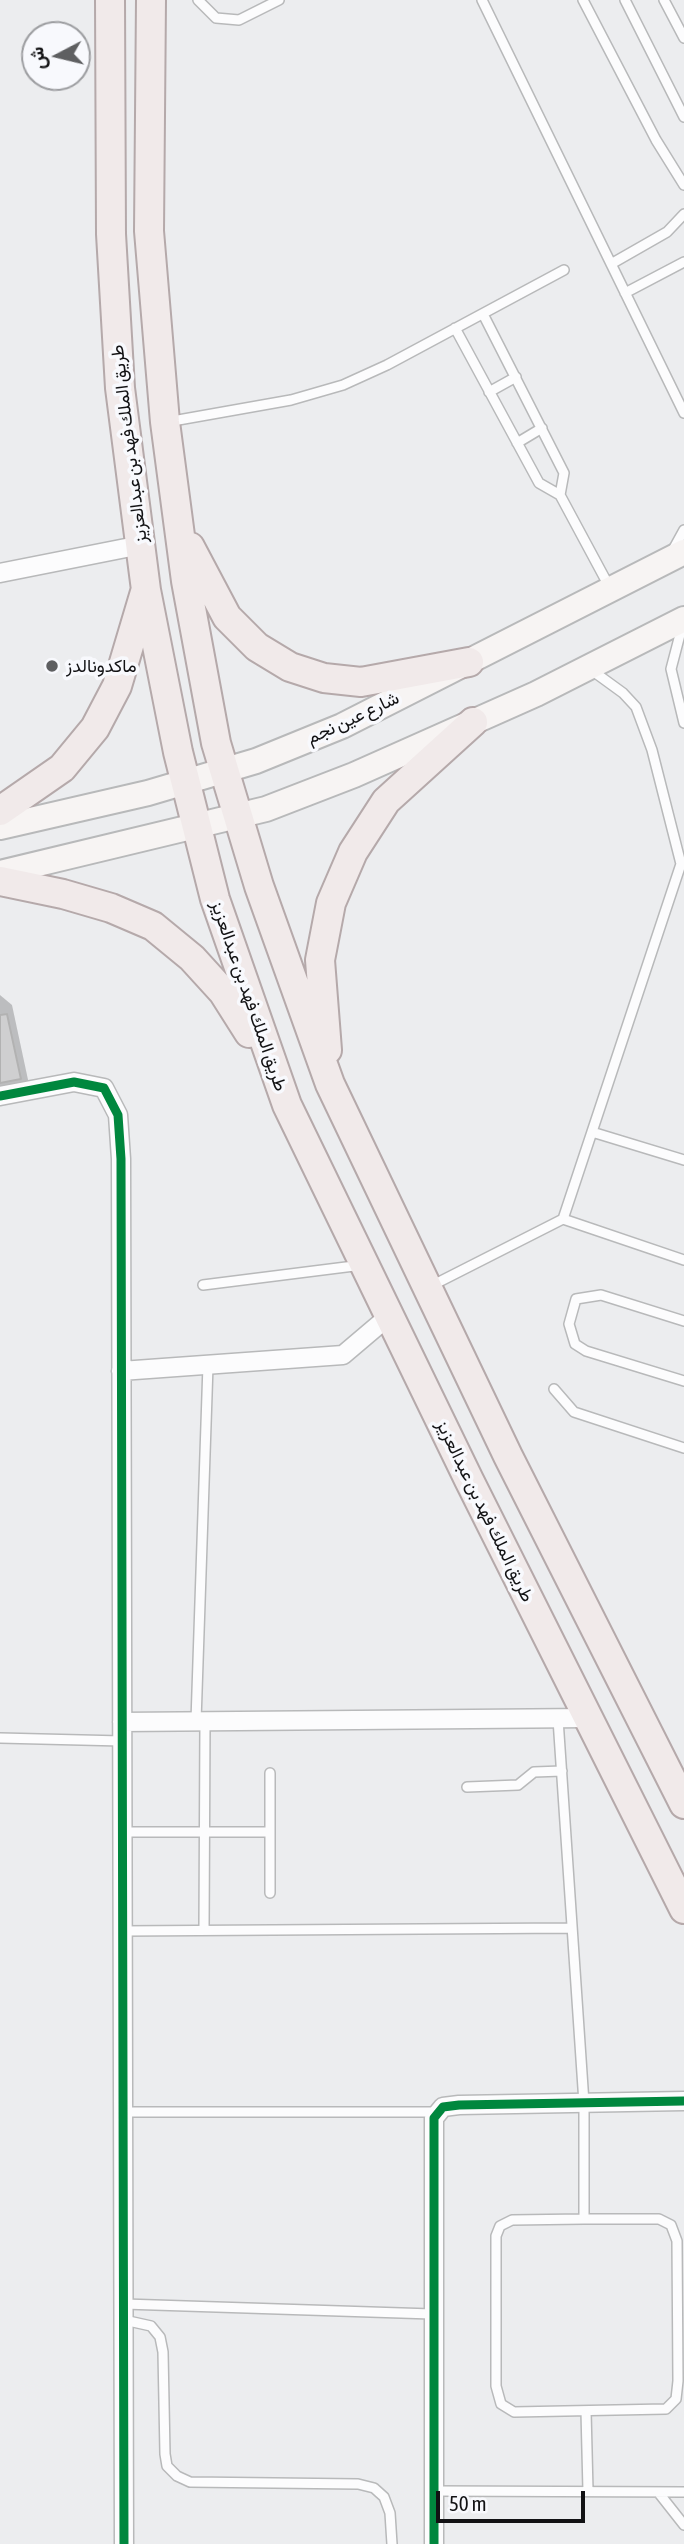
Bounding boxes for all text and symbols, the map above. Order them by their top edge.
north arrow [21,21,91,91]
text: ش [25,46,49,71]
street label: طريق الملك فهد بن عبدالعزيز [106,344,152,544]
place label: ماكدونالدز [66,655,137,677]
marker: ماكدونالدز [44,658,60,674]
street label: شارع عين نجم [303,687,403,749]
street label: طريق الملك فهد بن عبدالعزيز [206,898,292,1094]
street label: طريق الملك فهد بن عبدالعزيز [431,1416,539,1606]
scale bar [439,2478,588,2522]
text: 50 m [449,2491,487,2515]

